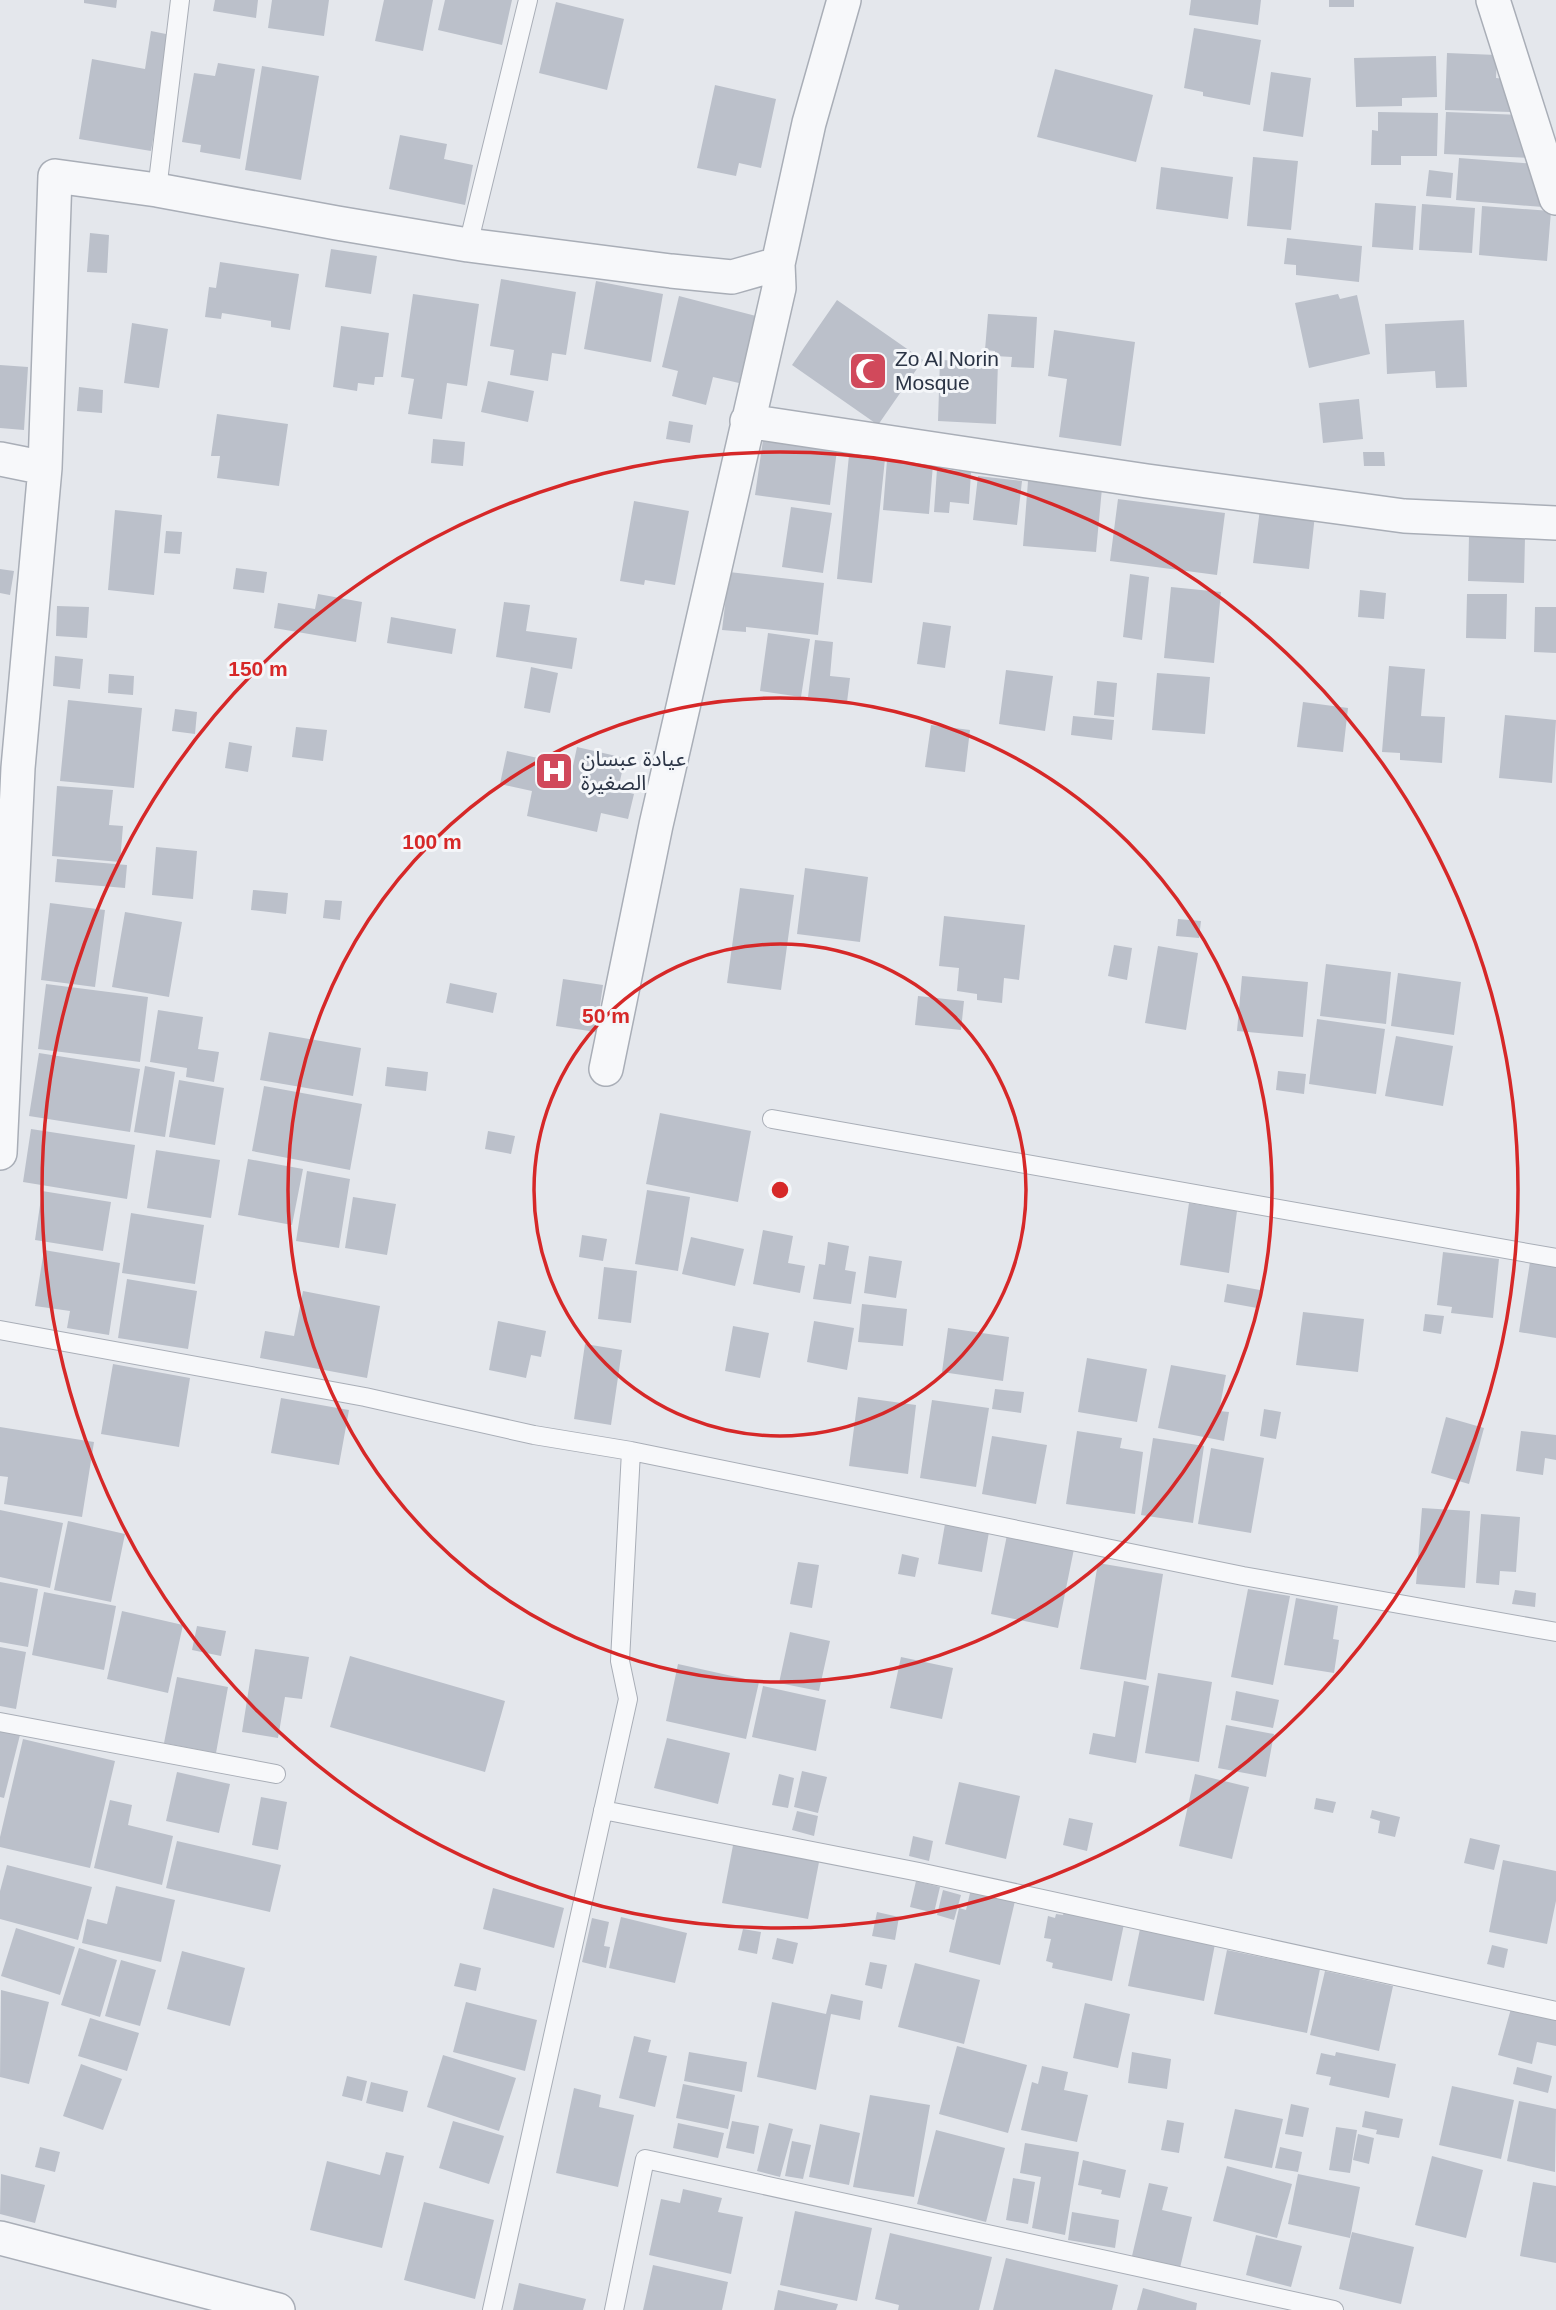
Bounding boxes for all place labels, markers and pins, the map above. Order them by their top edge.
place label: Zo Al Norin Mosque [895,347,999,394]
mosque icon: Zo Al Norin Mosque [847,350,889,392]
place label: عيادة عبسان الصغيرة [581,747,686,795]
hospital icon: عيادة عبسان الصغيرة [533,750,575,792]
centre of rings [768,1178,792,1202]

